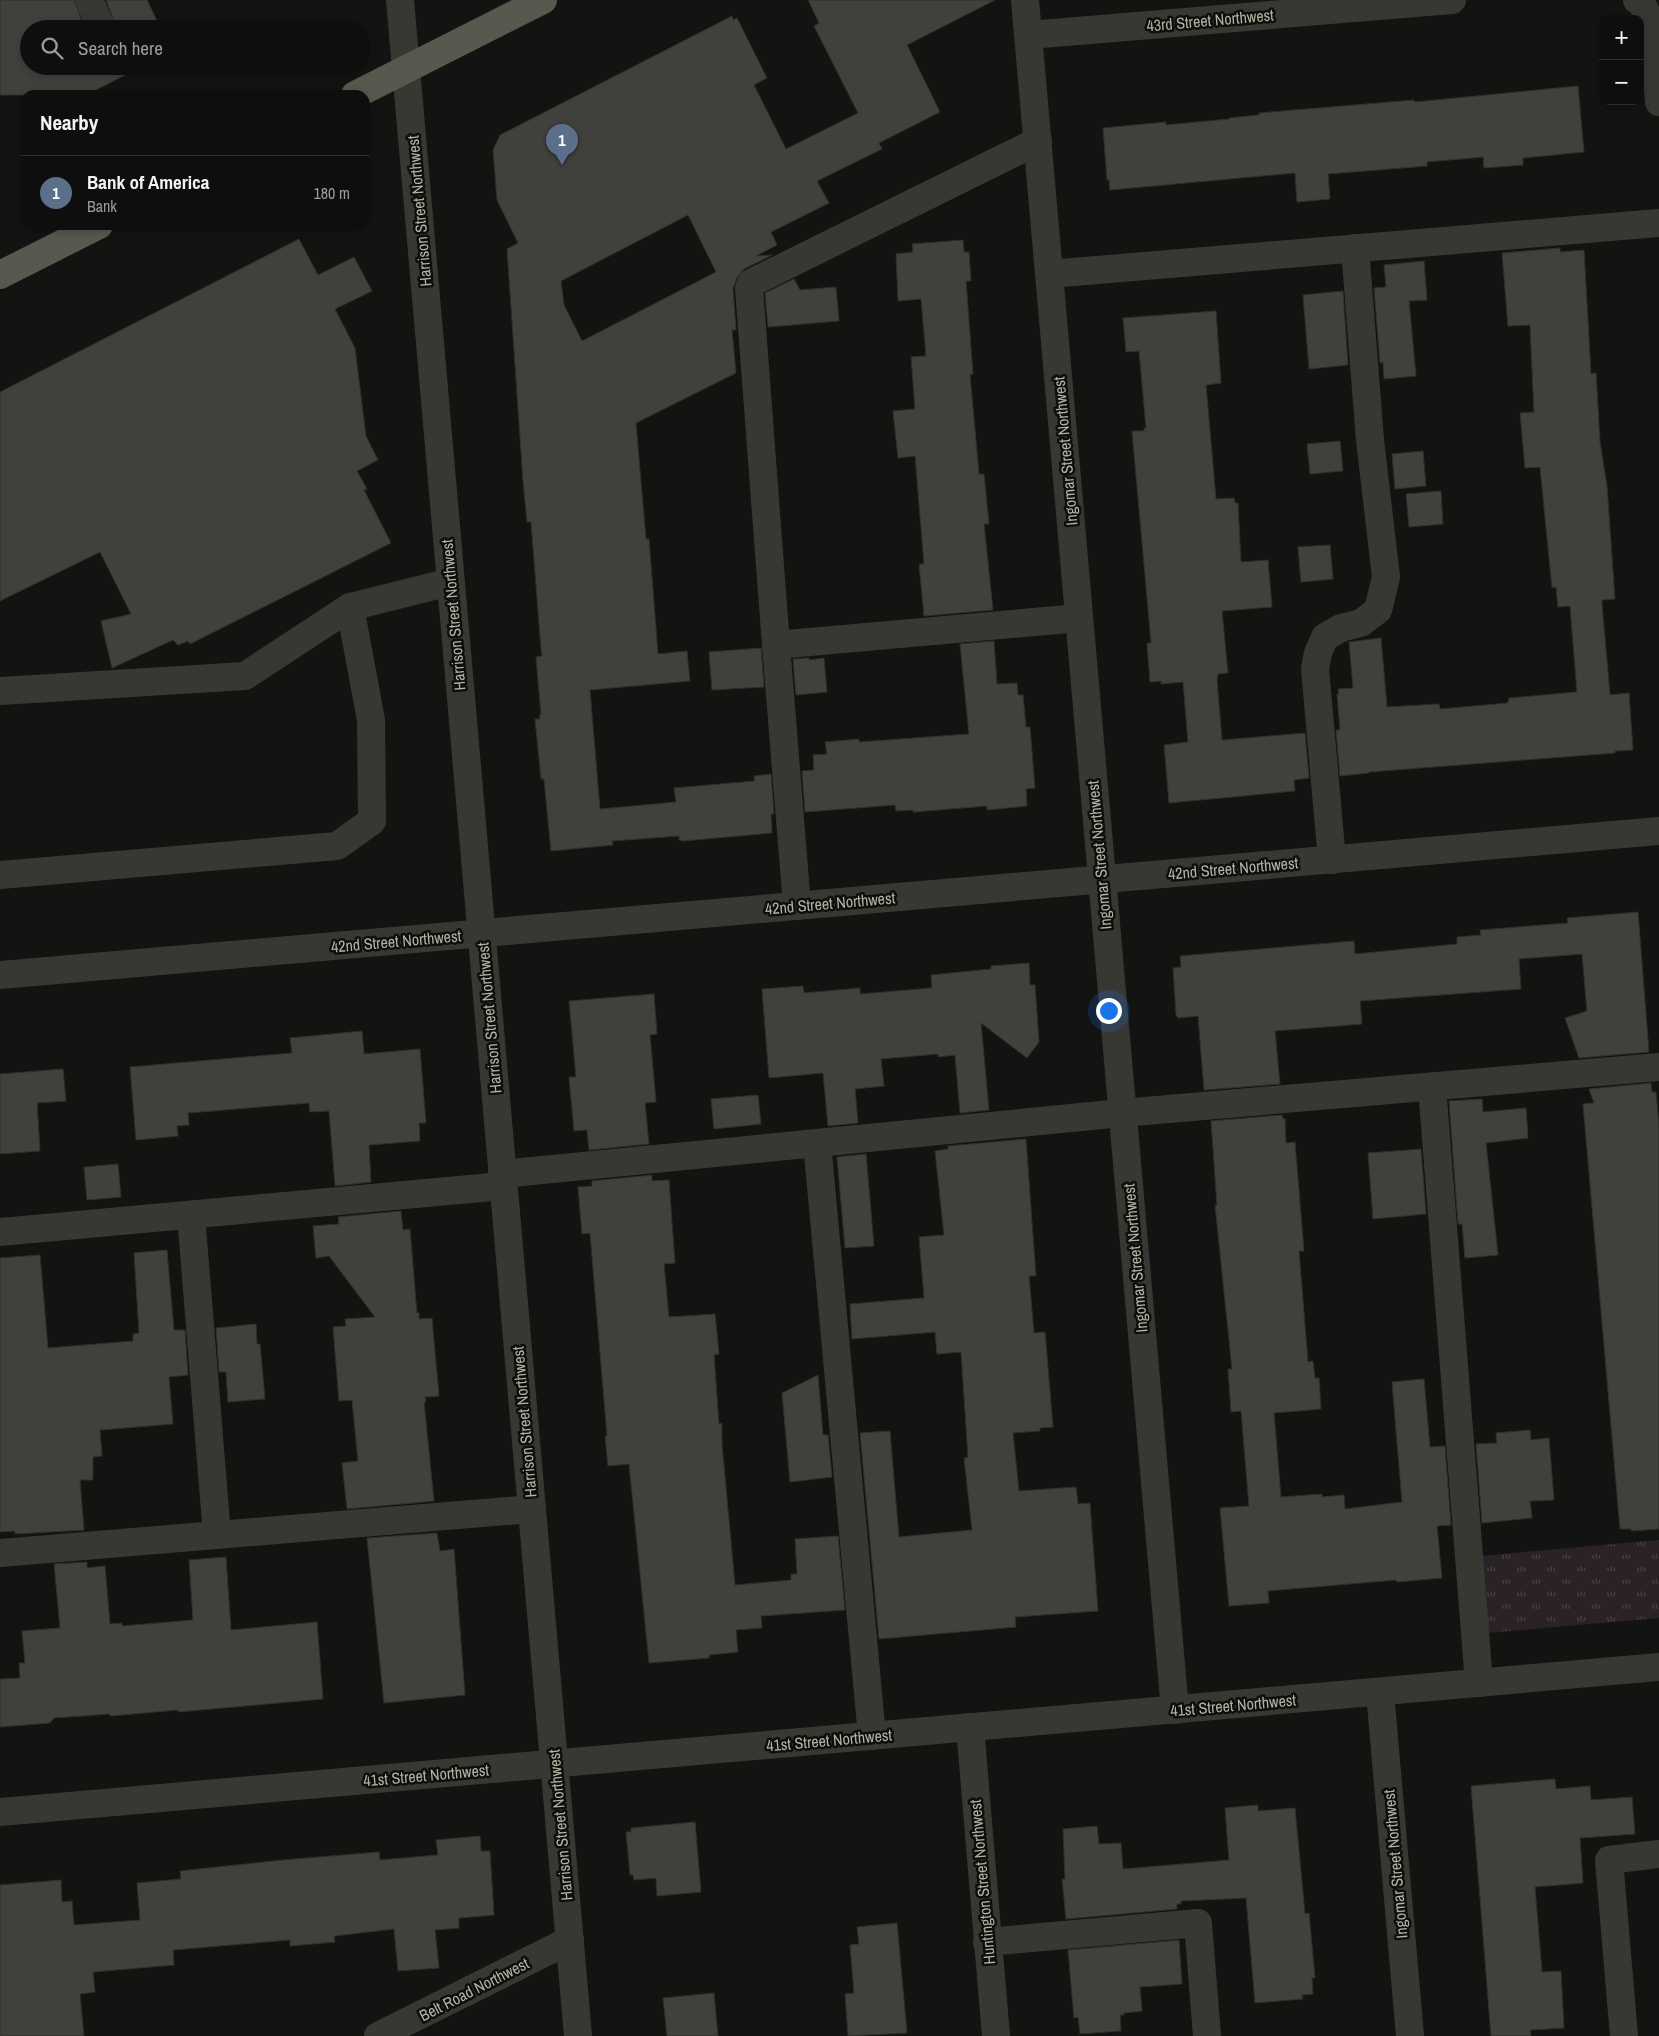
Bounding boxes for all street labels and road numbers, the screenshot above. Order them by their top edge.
street label: 43rd Street Northwest [1145,3,1275,37]
street label: Harrison Street Northwest [401,134,437,288]
street label: Ingomar Street Northwest [1047,375,1082,526]
street label: Harrison Street Northwest [435,538,471,692]
street label: Ingomar Street Northwest [1081,779,1116,930]
street label: 42nd Street Northwest [1167,851,1299,885]
street label: 42nd Street Northwest [764,886,896,920]
street label: 42nd Street Northwest [330,924,462,958]
street label: Harrison Street Northwest [471,941,507,1095]
street label: Ingomar Street Northwest [1117,1182,1152,1333]
street label: Harrison Street Northwest [506,1345,542,1499]
street label: 41st Street Northwest [1169,1689,1297,1721]
street label: 41st Street Northwest [765,1724,893,1756]
street label: Harrison Street Northwest [542,1748,578,1902]
street label: 41st Street Northwest [362,1759,490,1791]
street label: Ingomar Street Northwest [1377,1788,1412,1939]
street label: Huntington Street Northwest [964,1798,1000,1965]
street label: Belt Road Northwest [415,1952,533,2026]

